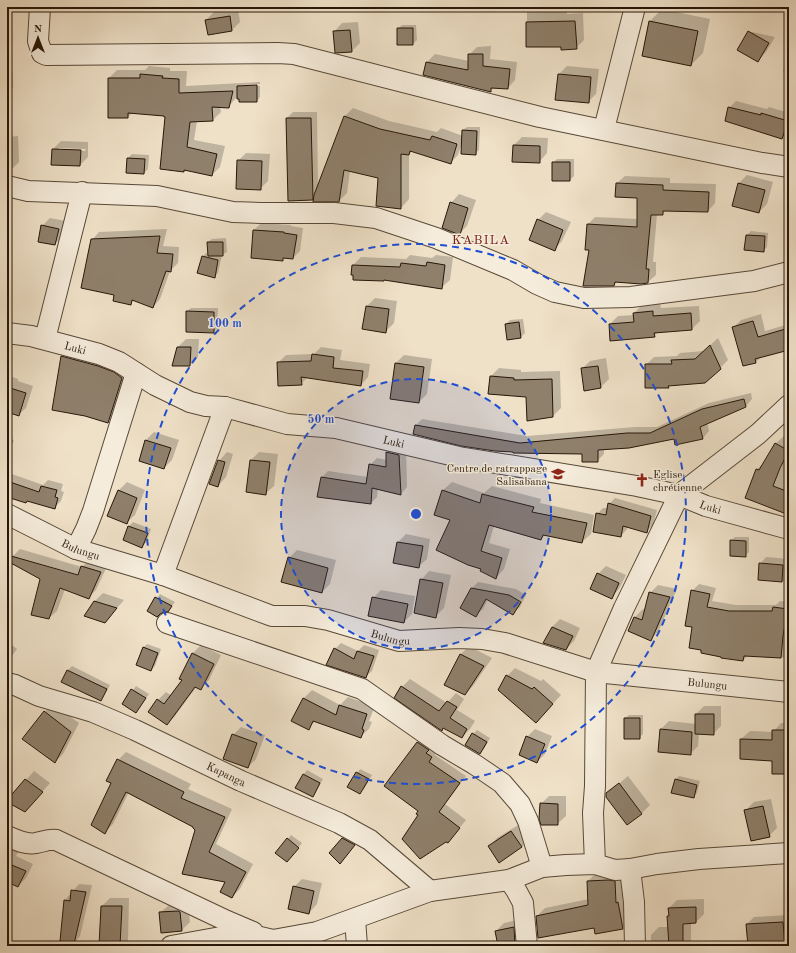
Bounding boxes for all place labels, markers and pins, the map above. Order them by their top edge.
place label: Centre de ratrappage Salisabana [447,464,548,488]
school or university icon: Centre de ratrappage Salisabana [550,466,566,482]
place label: Eglise chrétienne [653,470,702,494]
church icon: Eglise chrétienne [634,472,650,488]
centre of rings [409,507,423,521]

